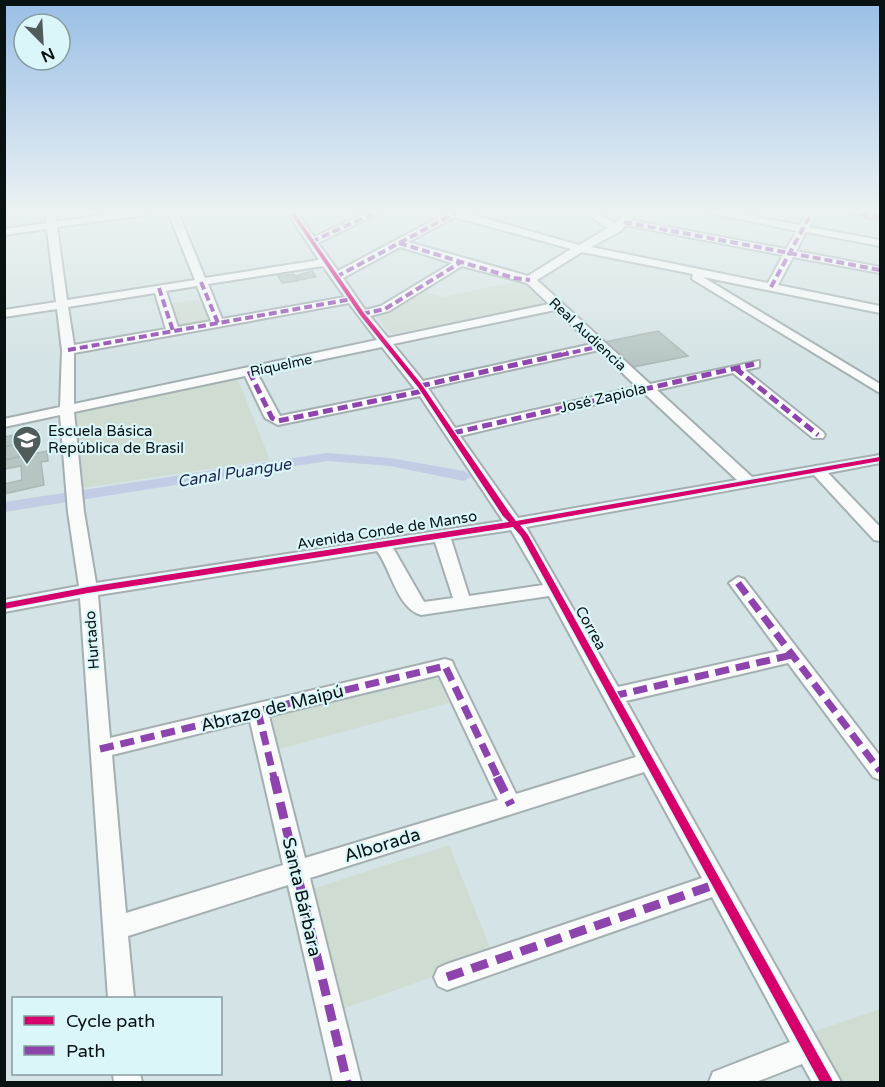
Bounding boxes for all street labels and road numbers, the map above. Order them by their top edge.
street label: Real Audiencia [546,294,630,374]
street label: Riquelme [249,351,314,380]
street label: José Zapiola [558,379,648,417]
street label: Avenida Conde de Manso [296,507,478,553]
street label: Correa [572,603,610,653]
street label: Hurtado [81,610,103,670]
street label: Abrazo de Maipú [198,680,346,736]
street label: Alborada [341,823,423,867]
street label: Santa Bárbara [278,835,326,959]

